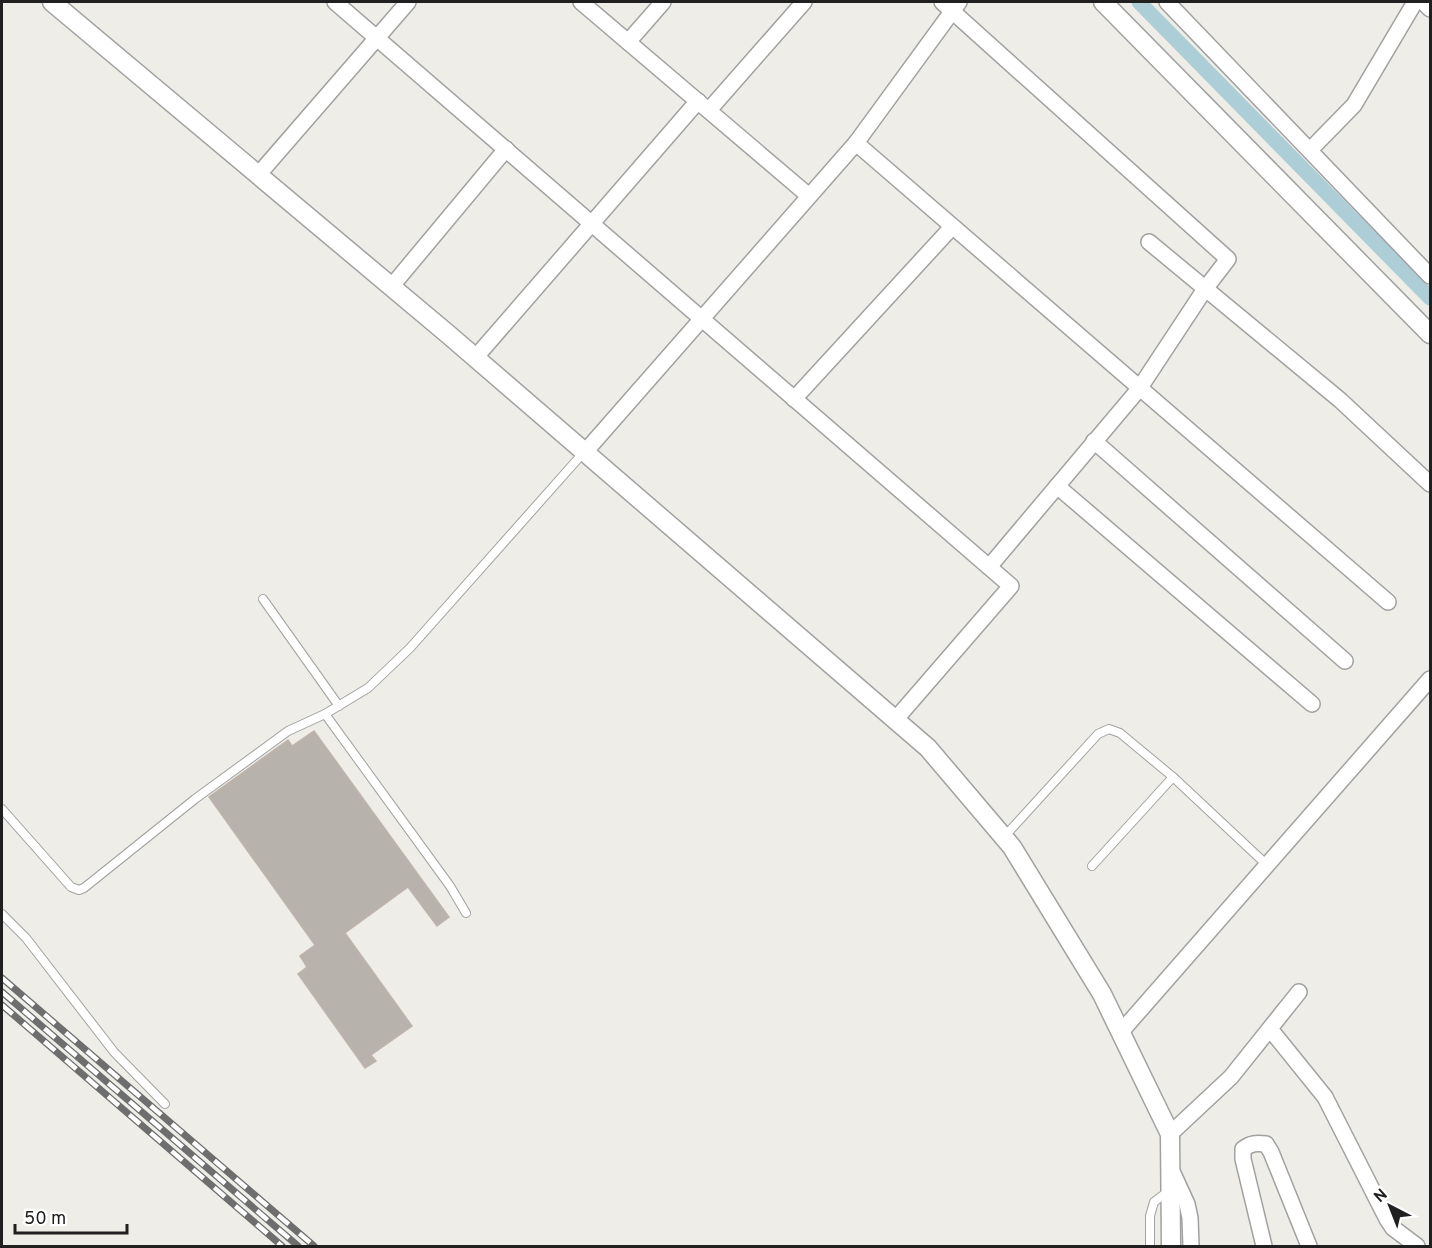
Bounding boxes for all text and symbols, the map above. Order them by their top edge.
north arrow [1360,1176,1420,1236]
text: N [1370,1185,1392,1208]
scale bar [15,1197,128,1235]
text: 50 m [24,1208,66,1231]

